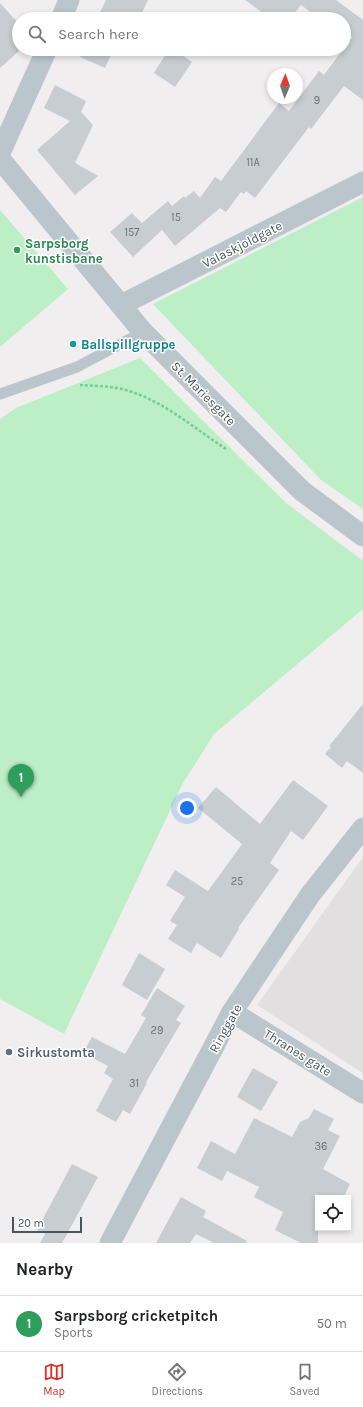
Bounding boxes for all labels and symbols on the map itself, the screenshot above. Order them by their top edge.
north arrow [267,68,303,104]
house number: 9 [314,94,320,107]
house number: 11A [246,156,260,169]
house number: 15 [171,211,181,224]
street label: Valaskjoldgate [200,218,285,271]
house number: 157 [124,226,140,239]
place label: Sarpsborg kunstisbane [25,236,103,266]
marker: Sarpsborg kunstisbane [12,245,22,255]
place label: Ballspillgruppe [81,337,176,352]
marker: Ballspillgruppe [68,339,78,349]
street label: St. Mariesgate [168,358,239,429]
pin: 1 [8,764,34,797]
your location [177,798,197,818]
house number: 25 [231,875,243,888]
street label: Ringgate [206,1001,245,1055]
house number: 29 [151,1024,163,1037]
street label: Thranes gate [261,1026,335,1079]
place label: Sirkustomta [17,1045,95,1060]
marker: Sirkustomta [4,1047,14,1057]
house number: 31 [129,1077,139,1090]
house number: 36 [315,1140,327,1153]
scale bar [12,1215,82,1234]

